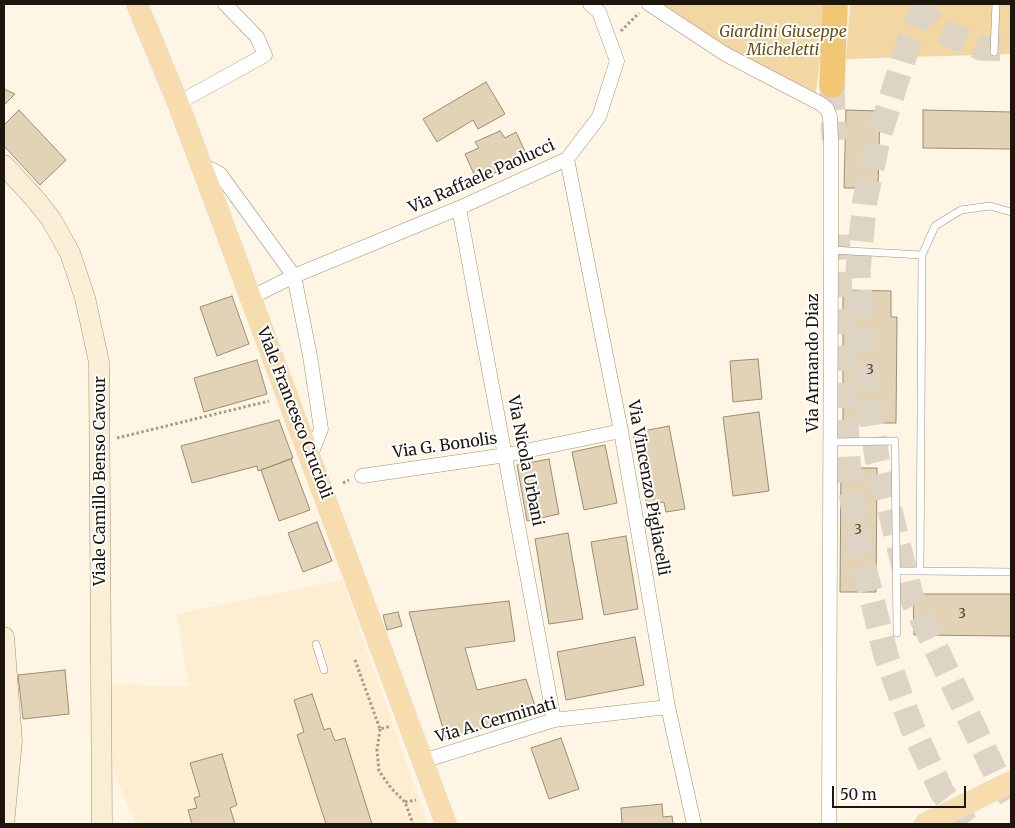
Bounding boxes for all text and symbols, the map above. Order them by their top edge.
park label: Giardini Giuseppe Micheletti [719,22,847,60]
street label: Via Raffaele Paolucci [406,136,558,218]
street label: Via Armando Diaz [803,293,823,433]
street label: Viale Francesco Crucioli [252,324,336,502]
house number: 3 [866,362,874,378]
street label: Viale Camillo Benso Cavour [90,376,110,586]
street label: Via Nicola Urbani [503,394,547,528]
street label: Via Vincenzo Pigliacelli [623,399,673,577]
street label: Via G. Bonolis [391,429,499,463]
house number: 3 [854,522,862,538]
house number: 3 [958,606,966,622]
street label: Via A. Cerminati [433,695,559,747]
scale bar [835,776,969,808]
text: 50 m [840,785,877,804]

